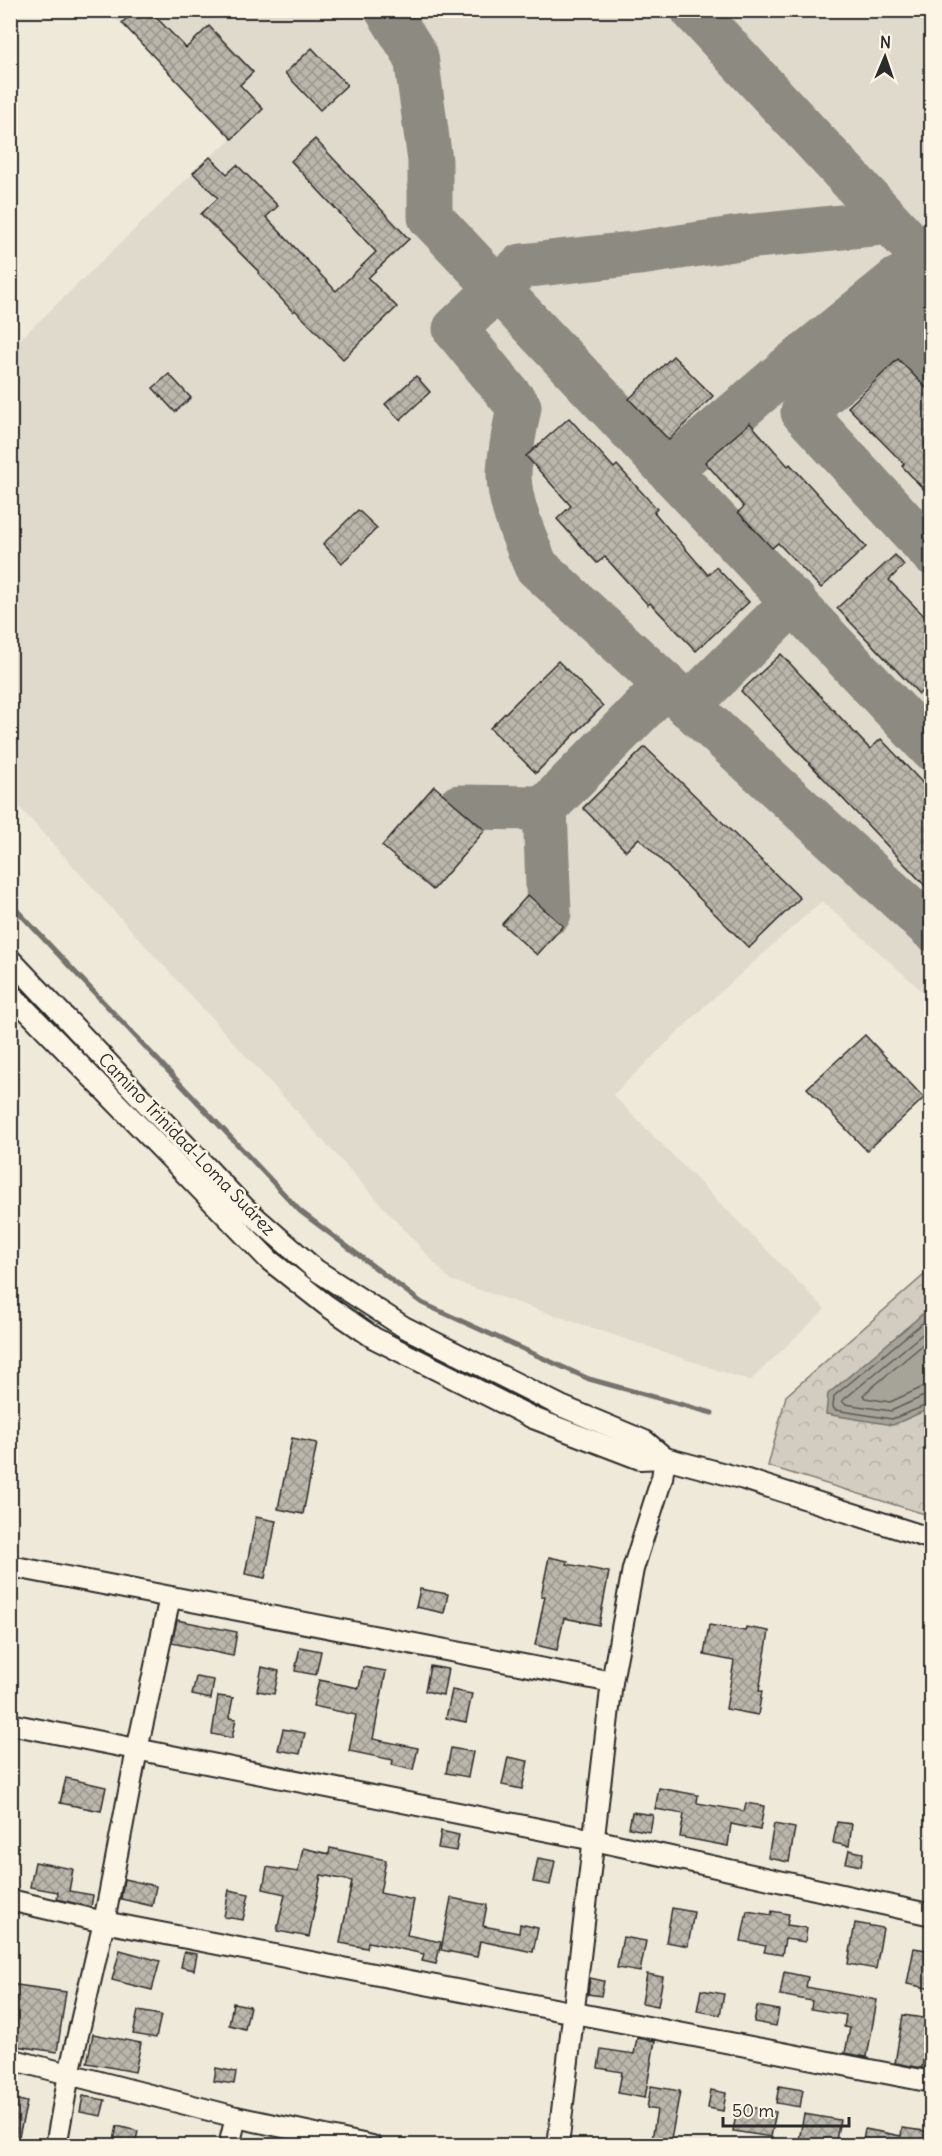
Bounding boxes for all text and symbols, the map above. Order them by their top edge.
north arrow [855,27,915,87]
text: N [880,32,891,52]
street label: Camino Trinidad-Loma Suárez [94,1048,281,1241]
scale bar [723,2090,849,2128]
text: 50 m [732,2099,774,2122]

